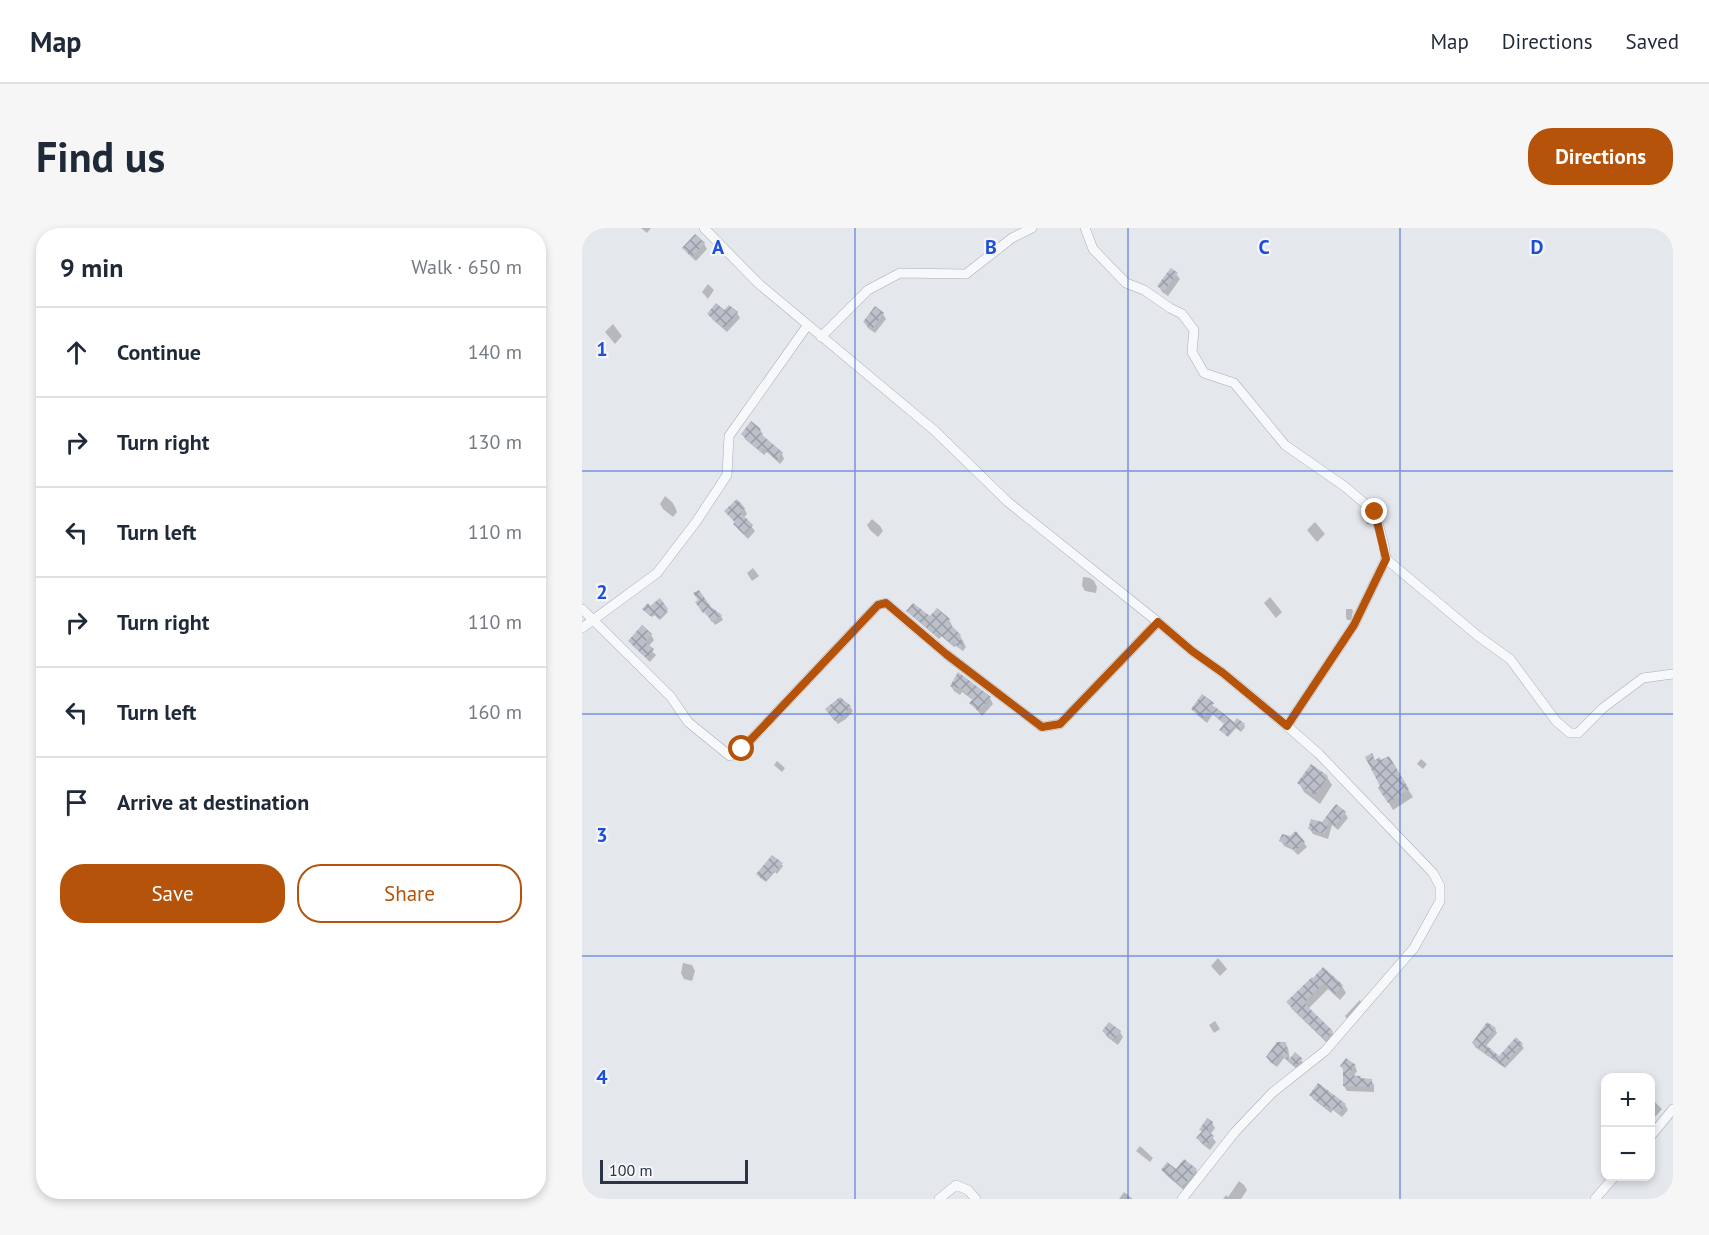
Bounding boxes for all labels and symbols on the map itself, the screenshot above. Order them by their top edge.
text: A [712,234,725,260]
text: B [985,234,997,260]
text: C [1258,234,1270,260]
text: D [1531,234,1544,260]
text: 1 [596,336,608,362]
route end [1361,498,1387,524]
text: 2 [596,579,608,605]
route start [728,735,754,761]
text: 3 [596,822,608,848]
text: 4 [596,1064,608,1090]
scale bar [600,1157,748,1184]

